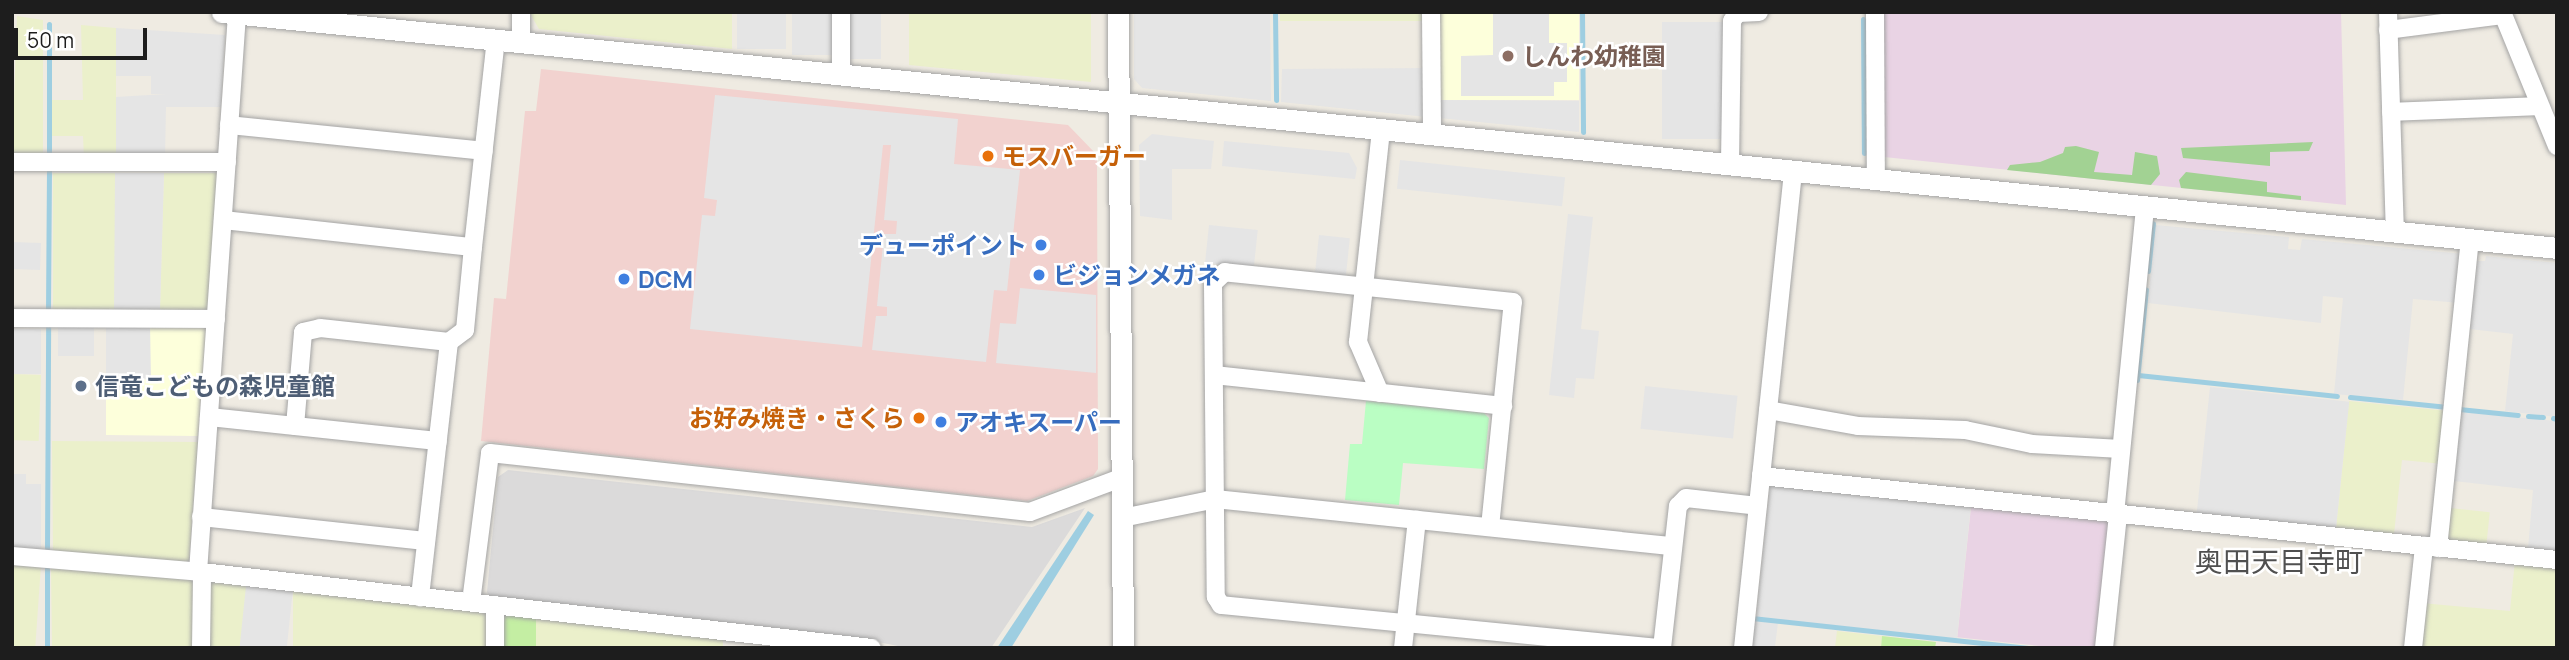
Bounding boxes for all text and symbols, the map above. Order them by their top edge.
scale bar [18,14,150,58]
text: 50 m [27,26,74,54]
place label: しんわ幼稚園 [1522,42,1666,70]
marker: しんわ幼稚園 [1500,48,1516,64]
place label: モスバーガー [1002,142,1146,170]
marker: モスバーガー [980,148,996,164]
place label: デューポイント [859,231,1027,259]
marker: デューポイント [1033,237,1049,253]
place label: ビジョンメガネ [1053,261,1221,289]
place label: DCM [638,265,693,293]
marker: ビジョンメガネ [1031,267,1047,283]
marker: DCM [616,271,632,287]
place label: 信竜こどもの森児童館 [95,372,335,400]
marker: 信竜こどもの森児童館 [73,378,89,394]
place label: お好み焼き・さくら [689,404,905,432]
place label: アオキスーパー [955,408,1123,436]
marker: お好み焼き・さくら [911,410,927,426]
marker: アオキスーパー [933,414,949,430]
district label: 奥田天目寺町 [2195,544,2363,578]

